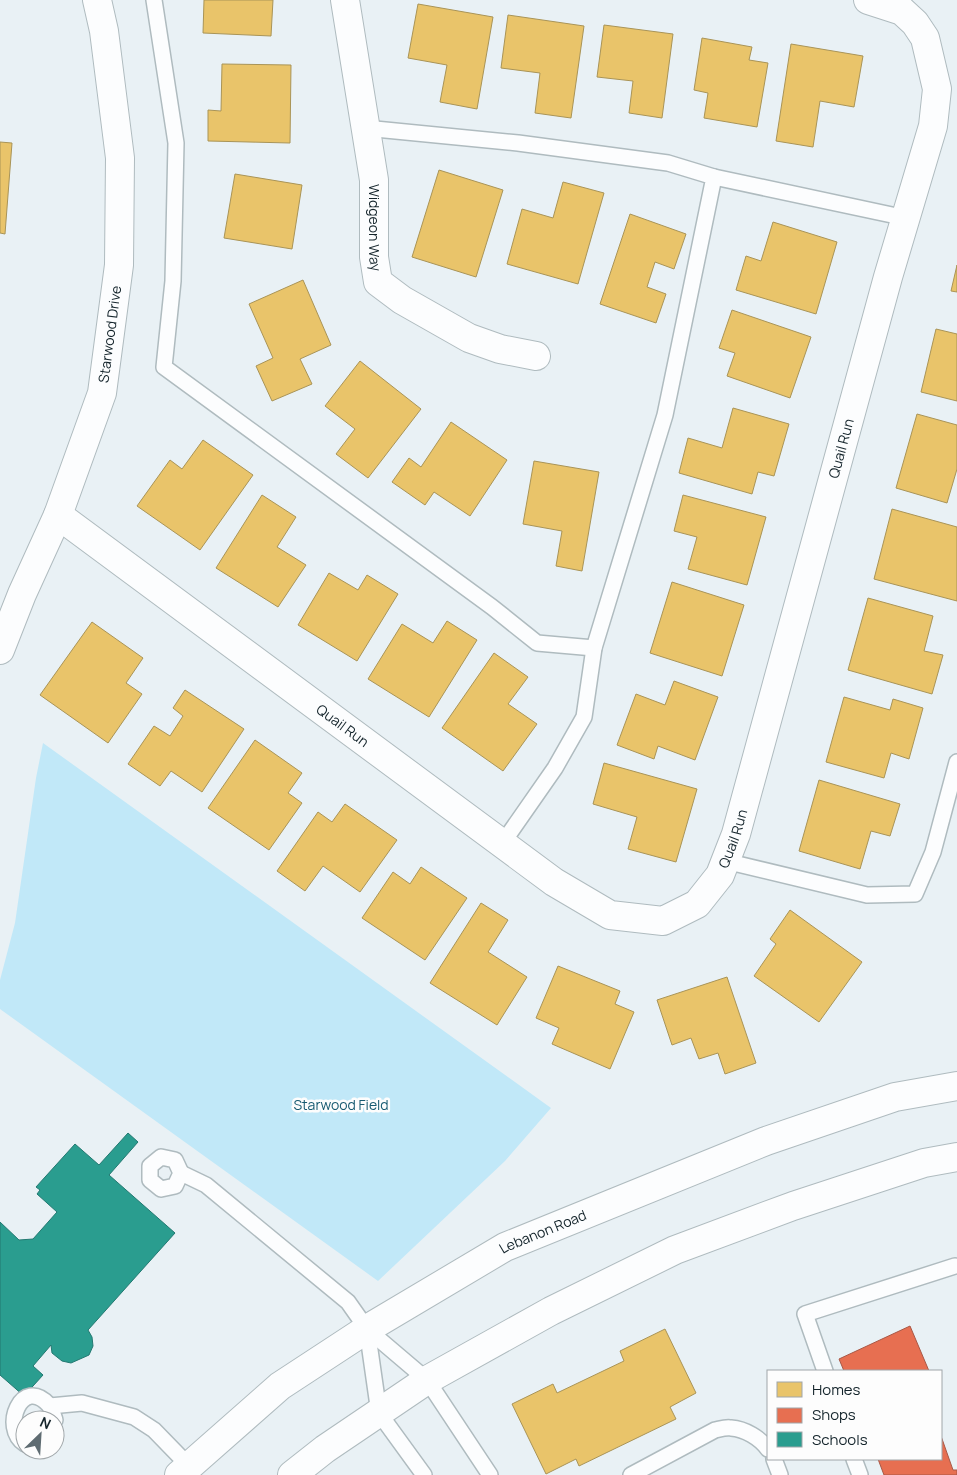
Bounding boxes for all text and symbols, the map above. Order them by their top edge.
street label: Widgeon Way [365,184,386,273]
street label: Starwood Drive [93,284,125,384]
street label: Quail Run [824,416,858,480]
street label: Quail Run [313,699,373,751]
street label: Quail Run [714,807,751,871]
park label: Starwood Field [293,1095,389,1114]
street label: Lebanon Road [495,1205,589,1257]
legend [767,1370,942,1460]
text: Homes [812,1379,861,1400]
text: Shops [812,1404,856,1425]
north arrow [15,1410,65,1460]
text: N [37,1412,54,1434]
text: Schools [812,1429,868,1450]

